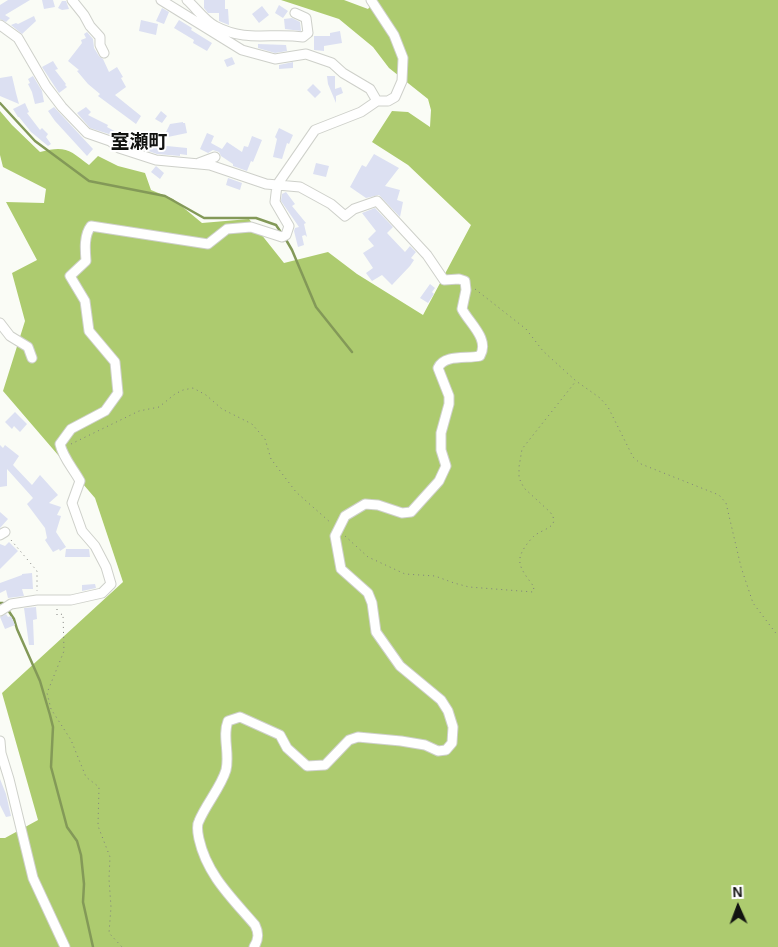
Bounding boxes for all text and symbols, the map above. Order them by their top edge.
district label: 室瀬町 [111,132,167,154]
north arrow [713,882,763,932]
text: N [732,884,743,900]

